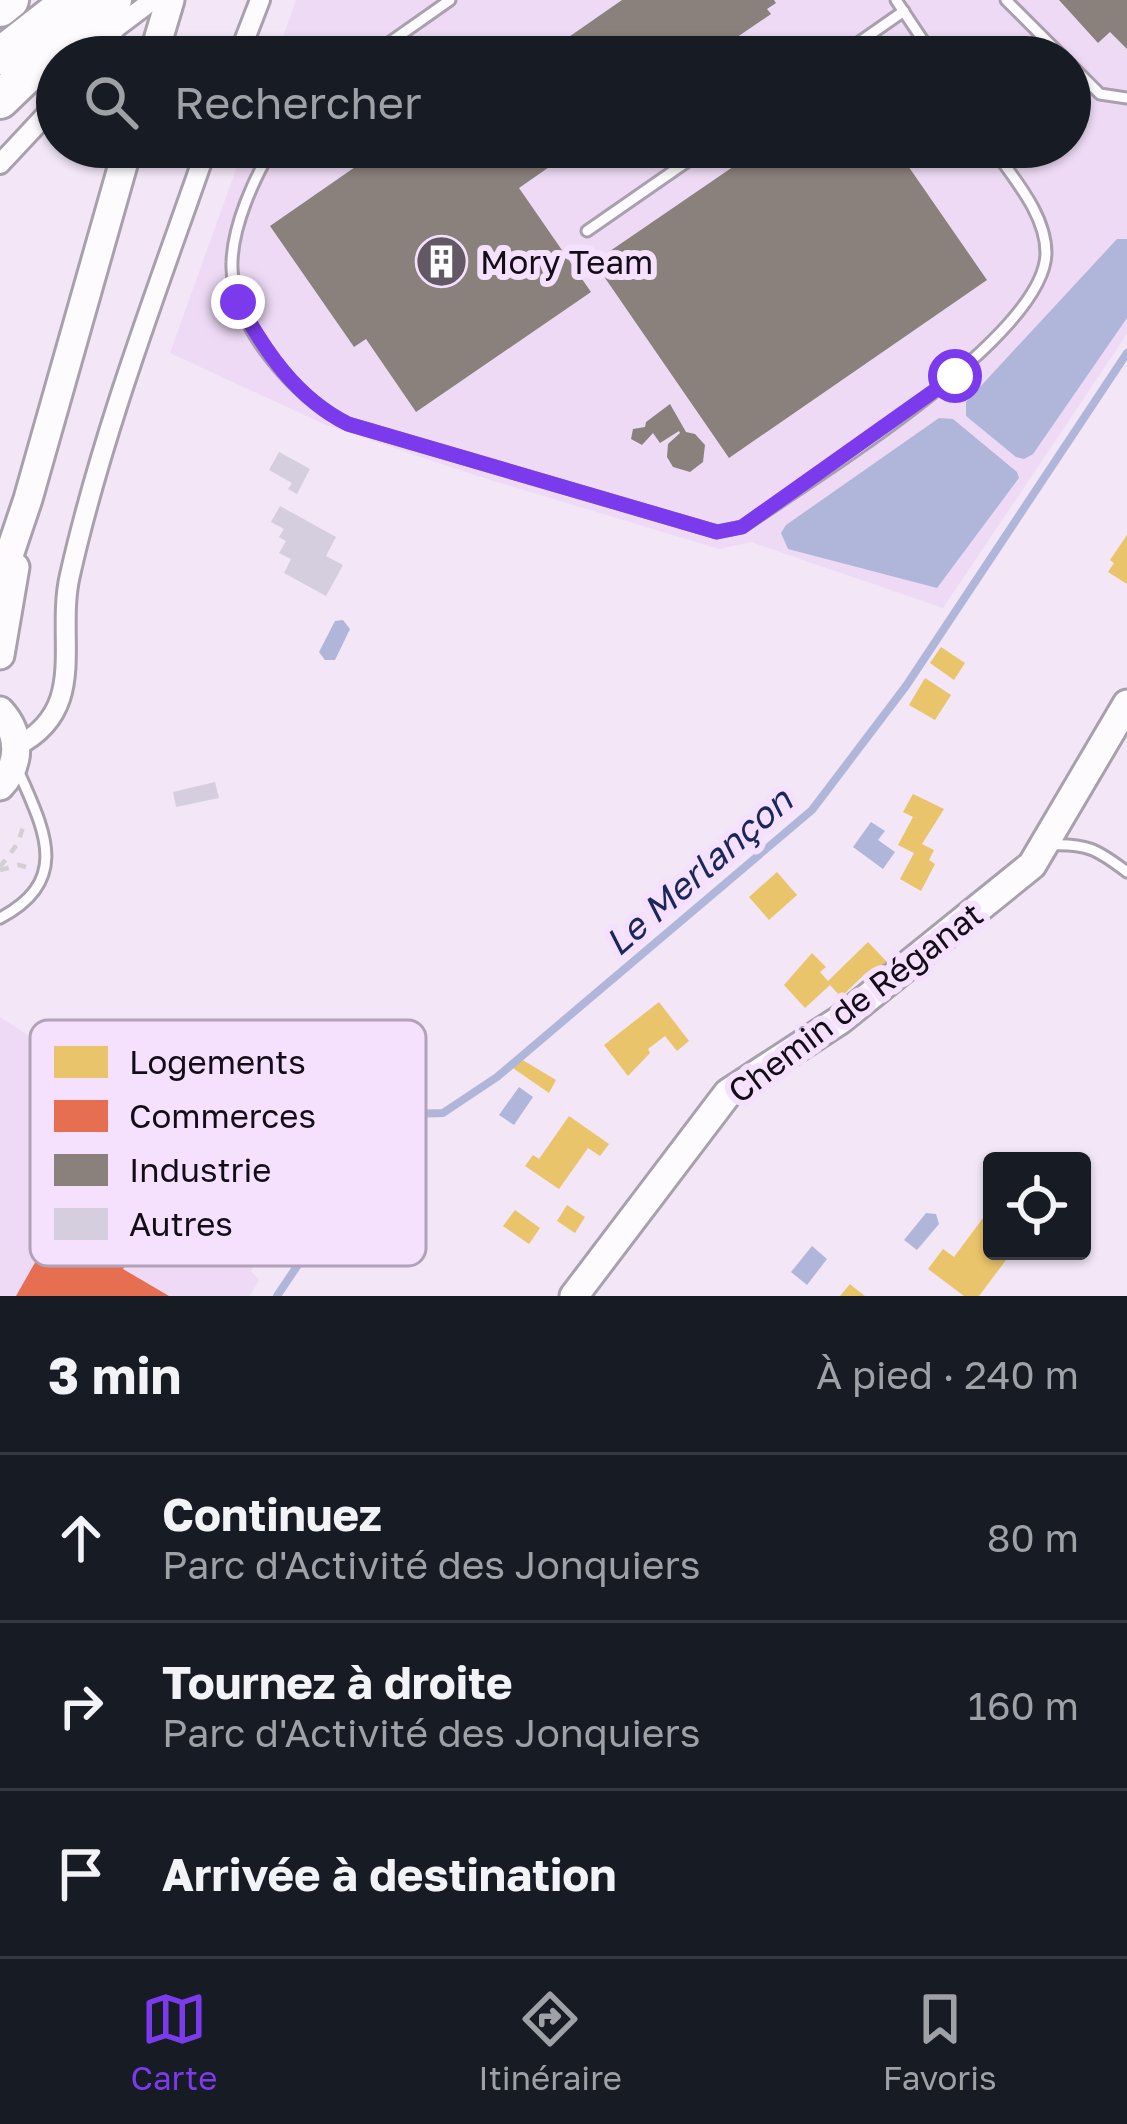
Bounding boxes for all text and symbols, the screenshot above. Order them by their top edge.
search box [36,36,1091,168]
icon: search [78,69,144,135]
text: Rechercher [174,75,422,129]
building icon: Mory Team [413,233,469,289]
place label: Mory Team [480,242,653,281]
route end [211,275,265,329]
route start [928,349,982,403]
water label: Le Merlançon [596,777,802,964]
street label: Chemin de Réganat [720,894,990,1110]
legend [30,1020,426,1266]
text: Logements [129,1042,306,1081]
text: Commerces [129,1096,316,1135]
text: Industrie [129,1150,271,1189]
map controls [983,1152,1091,1260]
button: locate [983,1152,1091,1260]
text: Autres [129,1204,233,1243]
text: 3 min [48,1344,181,1405]
text: À pied · 240 m [816,1351,1079,1398]
text: Continuez [162,1487,382,1541]
icon: ahead [48,1505,114,1571]
text: 80 m [987,1514,1079,1561]
text: Parc d'Activité des Jonquiers [162,1541,700,1588]
text: Tournez à droite [162,1655,513,1709]
icon: right [48,1673,114,1739]
text: 160 m [968,1682,1079,1729]
text: Parc d'Activité des Jonquiers [162,1709,700,1756]
icon: arrive [48,1841,114,1907]
text: Arrivée à destination [162,1847,617,1901]
tab: Carte [130,1986,217,2097]
tab: Itinéraire [478,1986,622,2097]
tab: Favoris [883,1986,997,2097]

